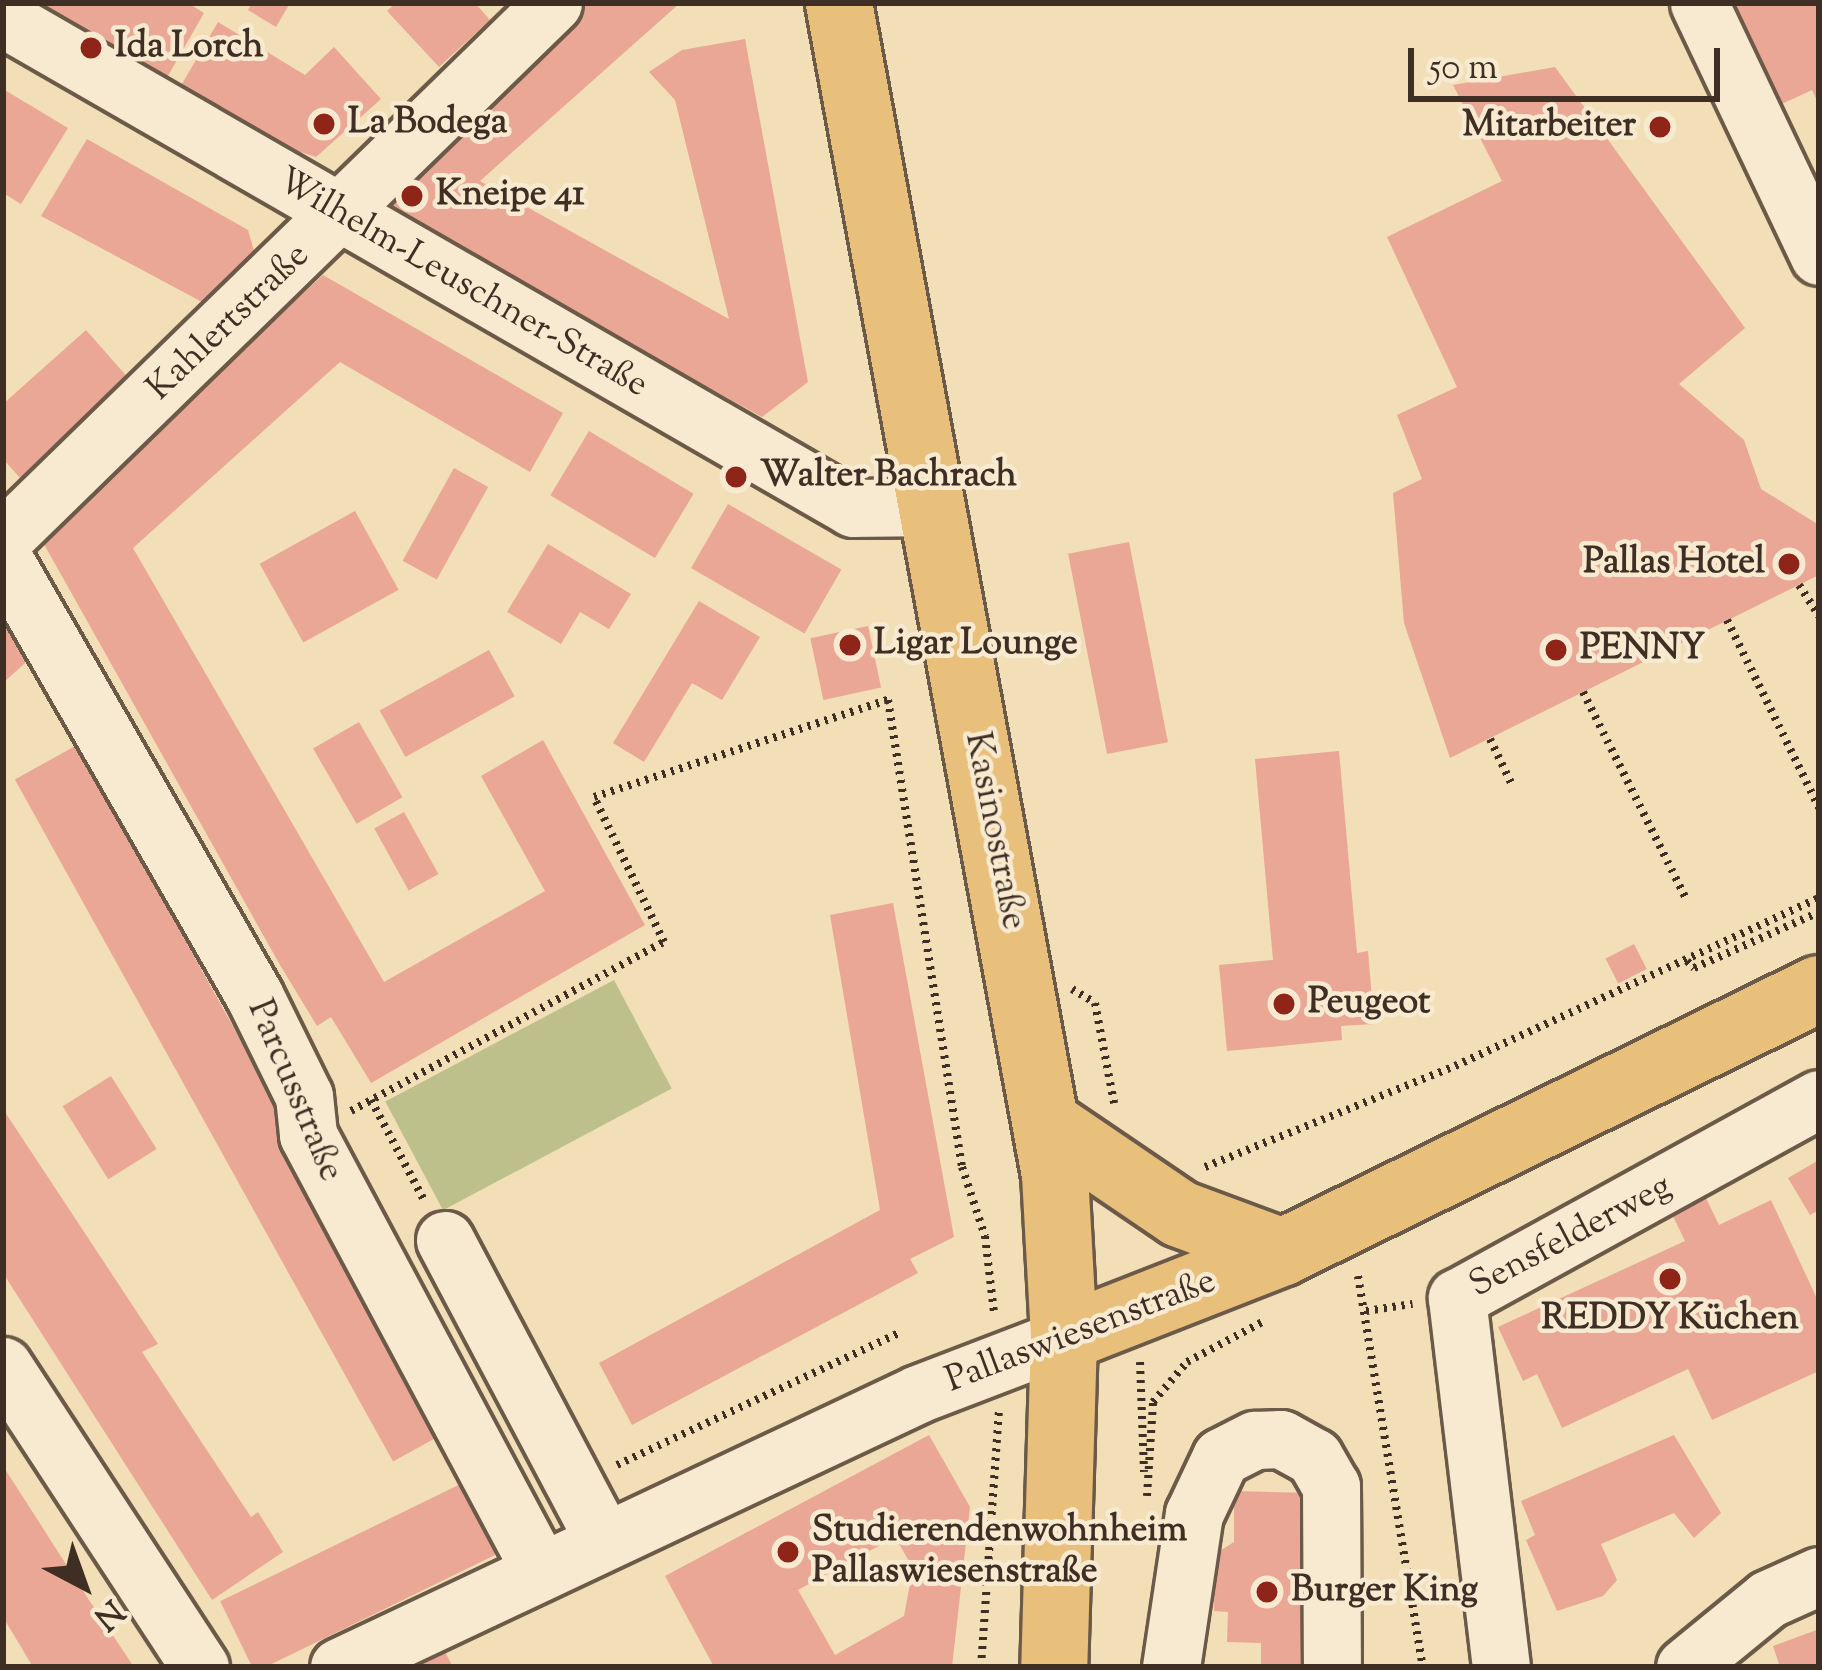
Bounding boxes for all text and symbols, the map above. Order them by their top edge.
scale bar [1414,24,1726,98]
place label: Ida Lorch [115,26,264,70]
marker: Ida Lorch [78,35,104,61]
text: 50 m [1429,43,1498,95]
place label: La Bodega [348,102,507,146]
place label: Mitarbeiter [1462,105,1636,149]
marker: La Bodega [311,111,337,137]
marker: Mitarbeiter [1647,114,1673,140]
street label: Wilhelm-Leuschner-Straße [269,160,655,408]
place label: Kneipe 41 [436,174,585,218]
marker: Kneipe 41 [399,183,425,209]
street label: Kahlertstraße [139,235,319,411]
place label: Walter Bachrach [760,455,1017,499]
marker: Walter Bachrach [723,464,749,490]
place label: Pallas Hotel [1583,542,1765,586]
marker: Pallas Hotel [1776,551,1802,577]
place label: Ligar Lounge [874,623,1078,667]
place label: PENNY [1580,628,1705,672]
marker: Ligar Lounge [837,632,863,658]
marker: PENNY [1543,637,1569,663]
street label: Kasinostraße [954,729,1034,933]
place label: Peugeot [1308,982,1430,1026]
marker: Peugeot [1271,991,1297,1017]
street label: Parcusstraße [236,994,352,1188]
street label: Sensfelderweg [1463,1166,1679,1308]
street label: Pallaswiesenstraße [940,1261,1222,1403]
marker: REDDY Küchen [1657,1266,1683,1292]
place label: REDDY Küchen [1541,1298,1799,1342]
place label: Studierendenwohnheim Pallaswiesenstraße [812,1509,1187,1594]
north arrow [24,1526,144,1646]
marker: Studierendenwohnheim Pallaswiesenstraße [775,1539,801,1565]
place label: Burger King [1291,1570,1478,1614]
marker: Burger King [1254,1579,1280,1605]
text: N [82,1586,133,1640]

